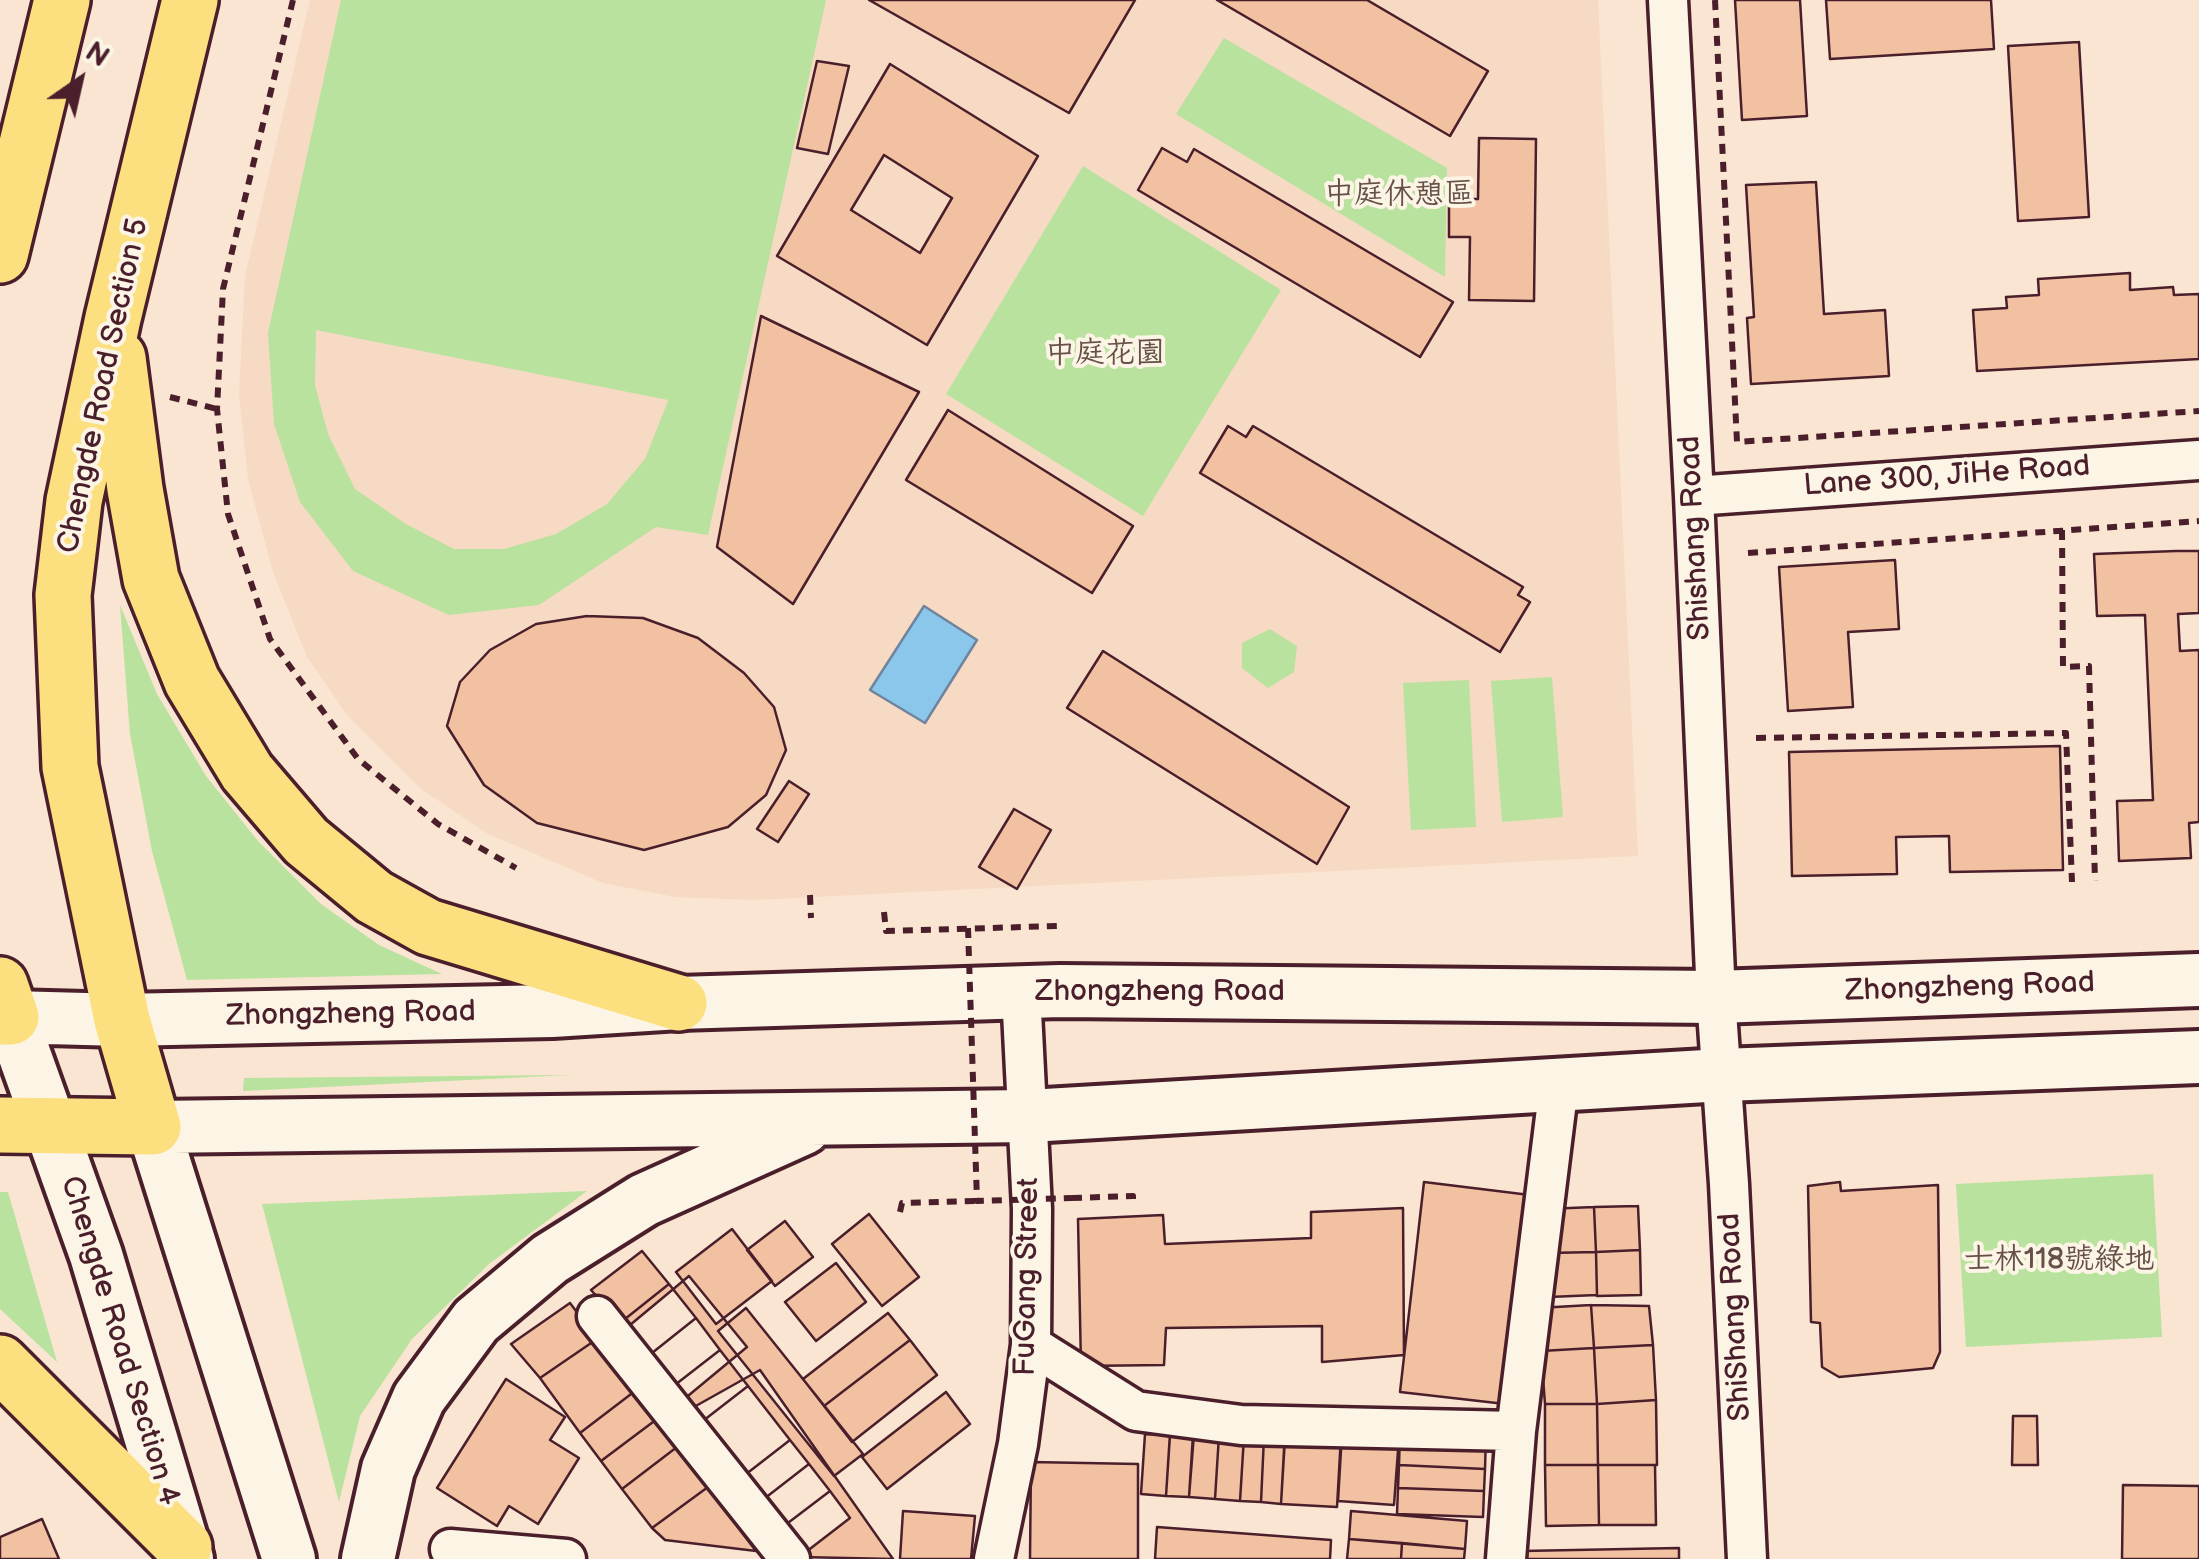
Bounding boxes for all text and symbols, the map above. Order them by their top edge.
north arrow [30,30,130,130]
text: N [79,35,115,74]
park label: 中庭休憩區 [1324,177,1474,213]
street label: Chengde Road Section 5 [51,215,157,557]
park label: 中庭花園 [1045,336,1165,372]
street label: Shishang Road [1673,435,1719,641]
street label: Lane 300, JiHe Road [1803,449,2091,505]
street label: Zhongzheng Road [1845,966,2095,1010]
street label: Zhongzheng Road [1035,974,1285,1010]
street label: Zhongzheng Road [226,995,476,1035]
street label: Chengde Road Section 4 [52,1172,186,1510]
street label: FuGang Street [1008,1177,1048,1377]
street label: ShiShang Road [1713,1212,1759,1422]
park label: 士林118號綠地 [1964,1242,2154,1278]

